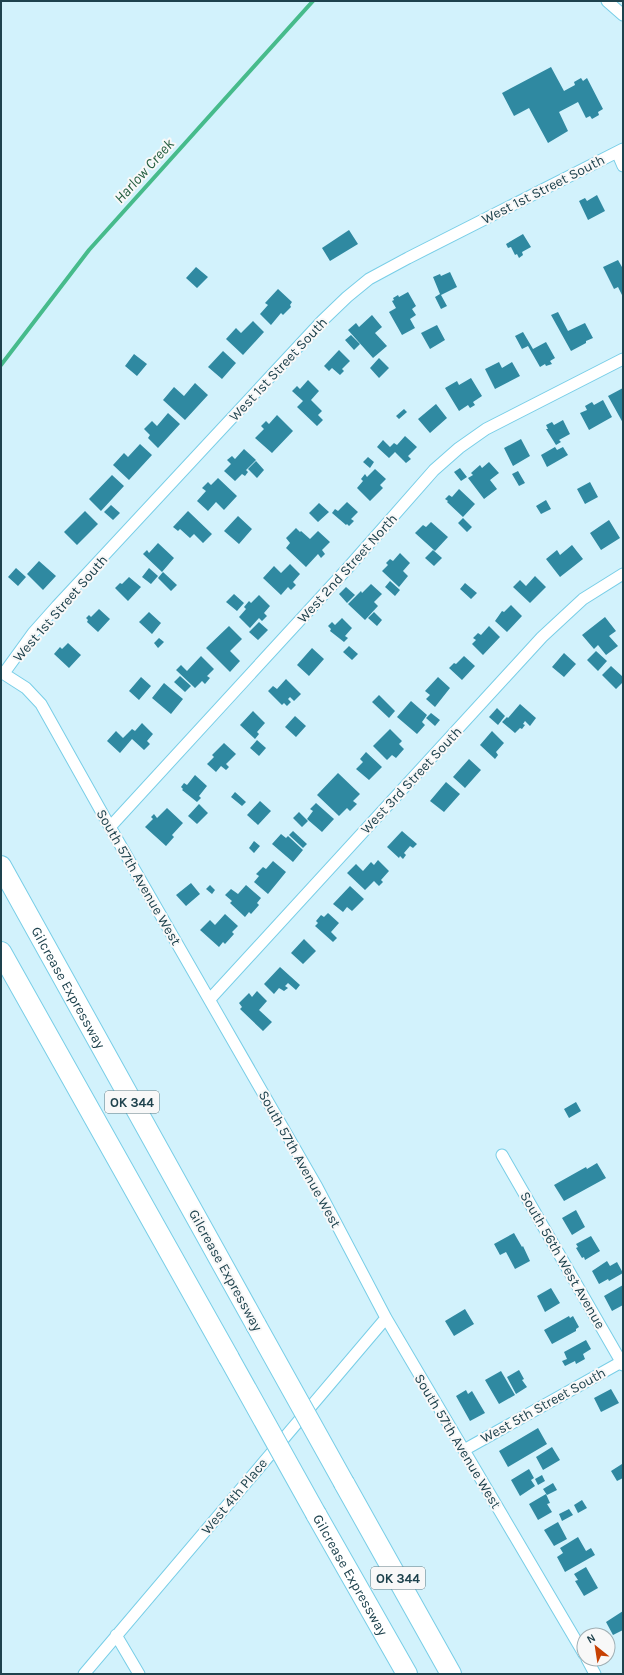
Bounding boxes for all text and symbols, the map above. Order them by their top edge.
water label: Harlow Creek [110,135,178,207]
street label: West 1st Street South [479,151,608,228]
street label: West 1st Street South [226,314,331,425]
street label: West 2nd Street North [294,510,401,626]
street label: West 1st Street South [9,551,111,665]
street label: West 3rd Street South [357,723,465,837]
street label: South 57th Avenue West [93,806,185,948]
street label: Gilcrease Expressway [27,924,109,1052]
street label: South 57th Avenue West [255,1088,344,1231]
road number: OK 344 [105,1091,159,1113]
street label: South 56th West Avenue [516,1189,609,1332]
street label: Gilcrease Expressway [185,1206,266,1335]
street label: West 5th Street South [478,1364,609,1447]
street label: South 57th Avenue West [411,1371,505,1512]
street label: West 4th Place [198,1455,271,1538]
street label: Gilcrease Expressway [309,1511,392,1639]
road number: OK 344 [371,1567,425,1589]
north arrow [576,1627,616,1667]
text: N [585,1631,598,1646]

